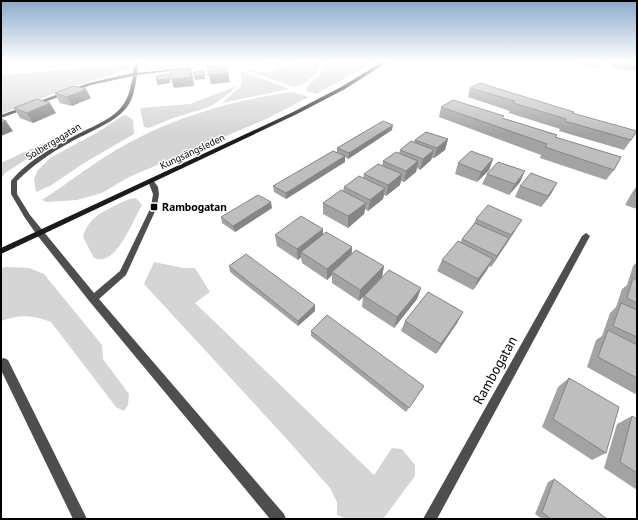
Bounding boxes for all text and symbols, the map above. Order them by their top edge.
street label: Solbergagatan [23,120,83,163]
street label: Kungsängsleden [158,131,227,172]
place label: Rambogatan [162,199,227,214]
marker: Rambogatan [149,202,159,212]
street label: Rambogatan [469,333,521,407]

